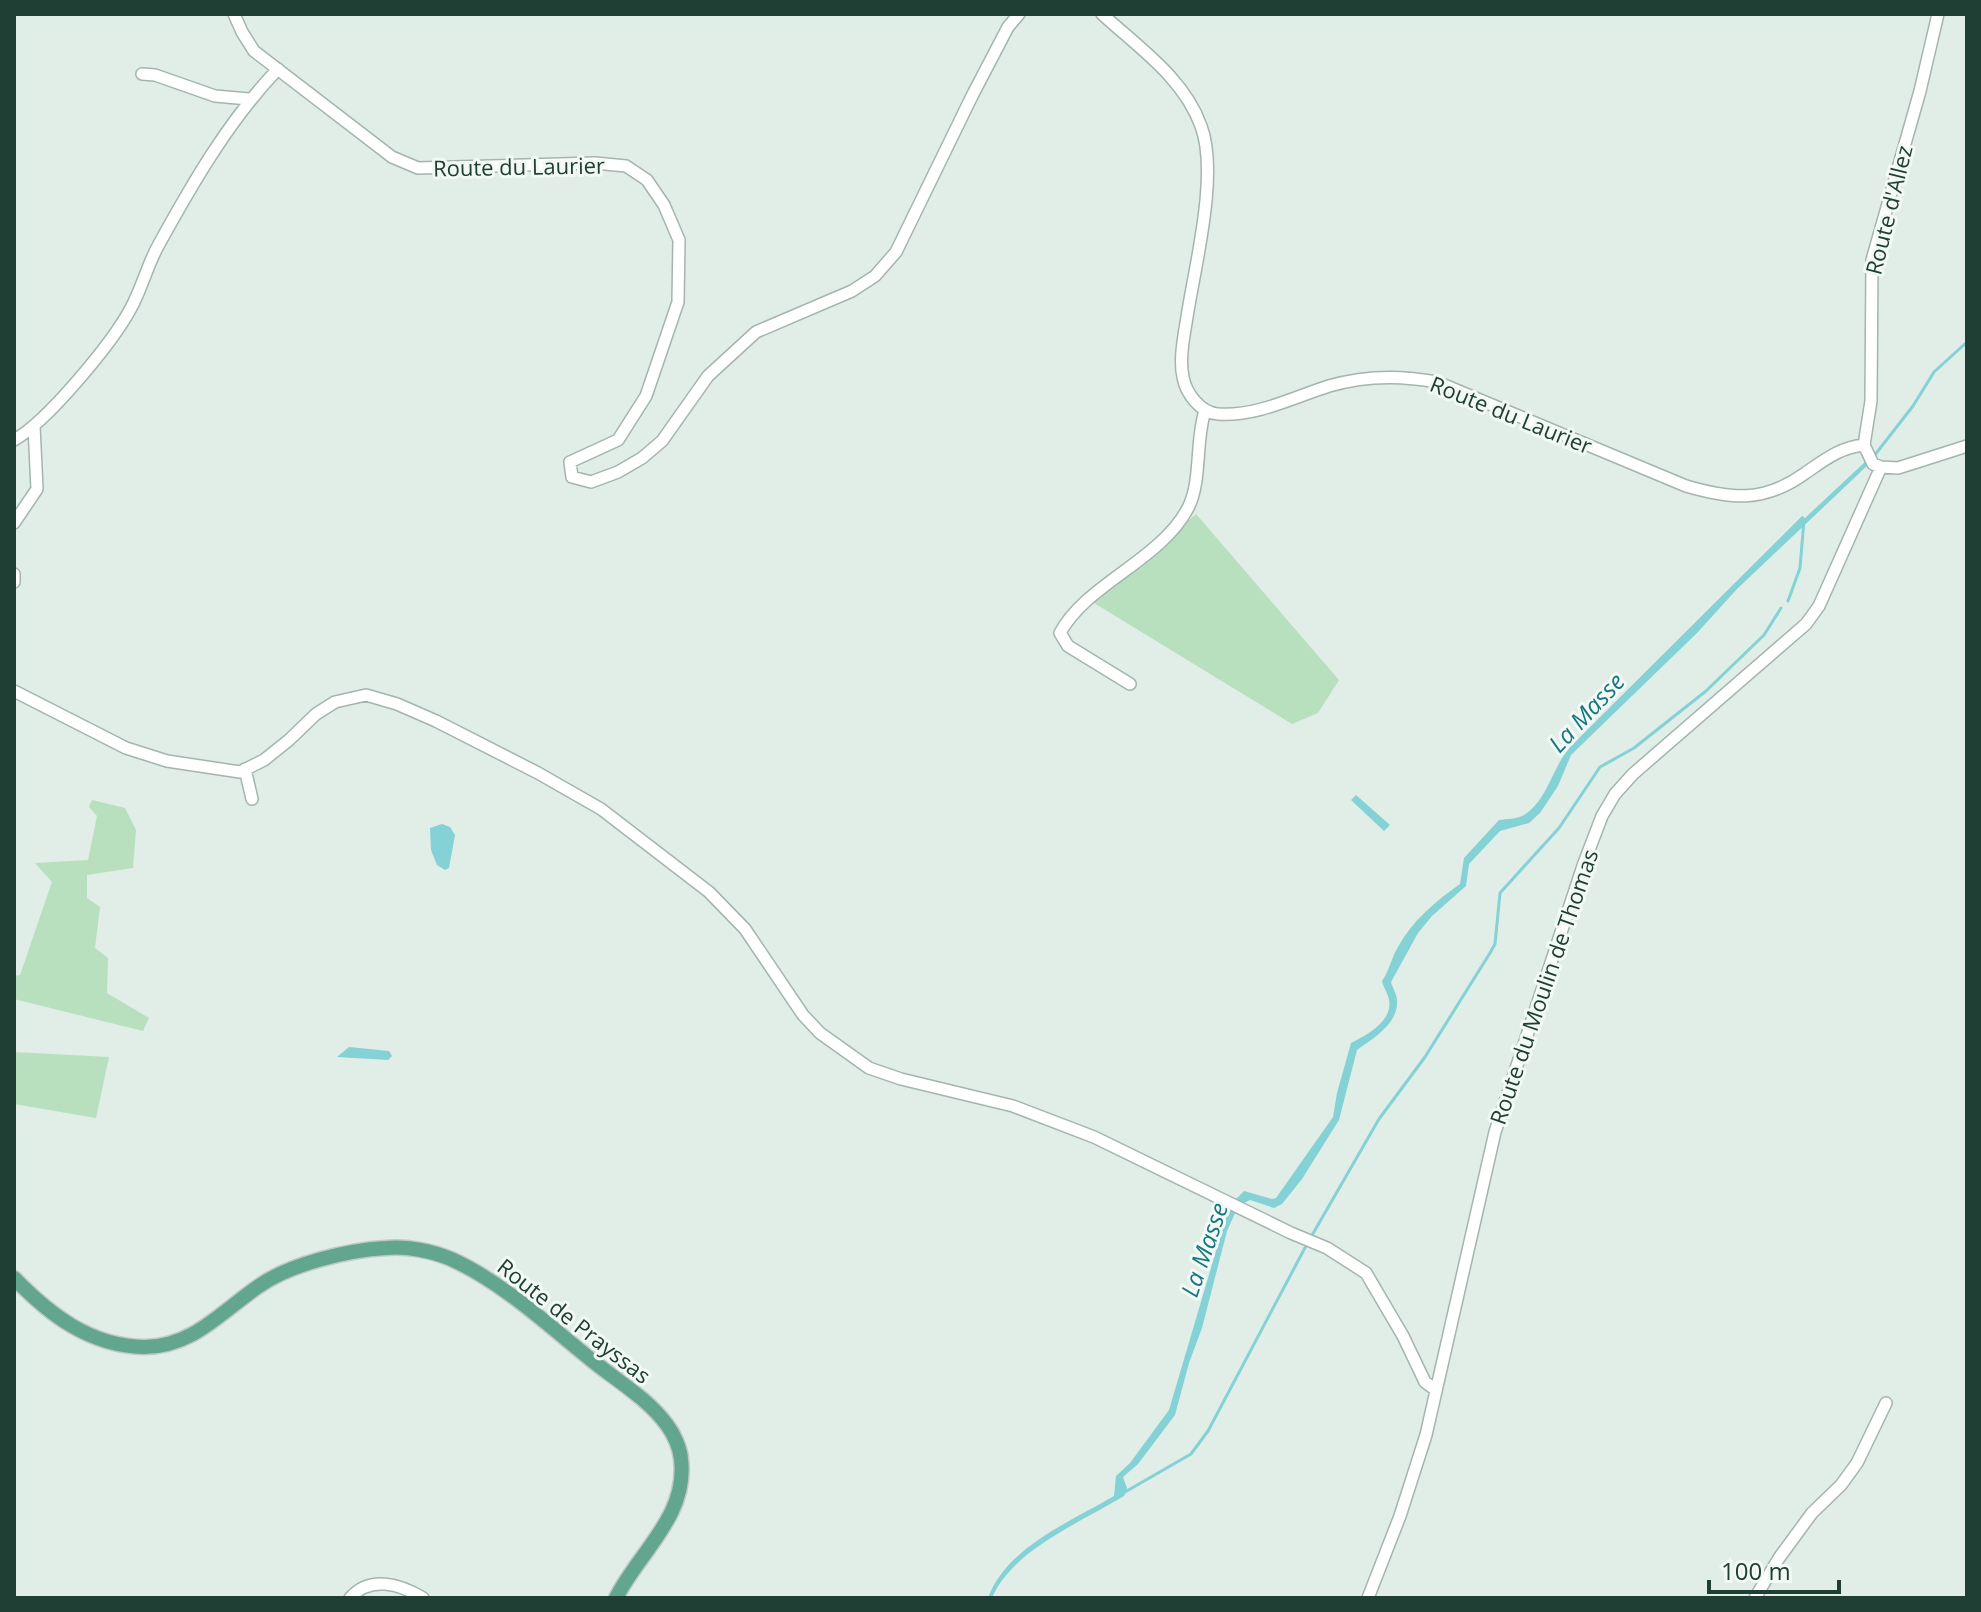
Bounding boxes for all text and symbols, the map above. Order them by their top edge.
street label: Route d'Allez [1857,142,1919,278]
street label: Route du Laurier [433,150,605,182]
street label: Route du Laurier [1426,368,1597,460]
water label: La Masse [1541,665,1631,759]
street label: Route du Moulin de Thomas [1482,845,1604,1128]
water label: La Masse [1172,1198,1235,1301]
street label: Route de Prayssas [492,1251,657,1390]
scale bar [1709,1544,1839,1594]
text: 100 m [1721,1554,1791,1587]

